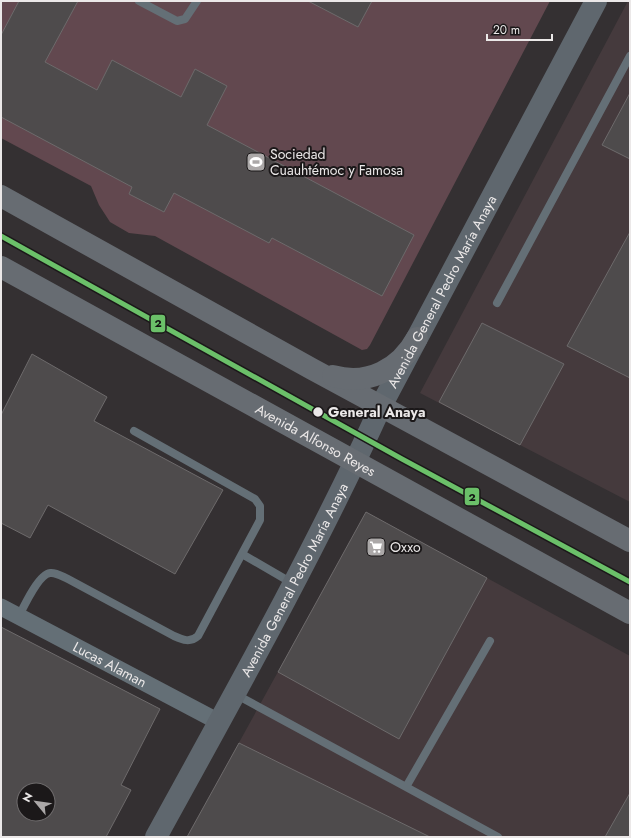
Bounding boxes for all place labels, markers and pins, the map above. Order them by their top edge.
place label: Sociedad Cuauhtémoc y Famosa [270,144,403,180]
sports icon: Sociedad Cuauhtémoc y Famosa [245,151,267,173]
place label: General Anaya [328,402,425,422]
marker: General Anaya [311,405,325,419]
supermarket icon: Oxxo [365,536,387,558]
place label: Oxxo [390,537,421,557]

